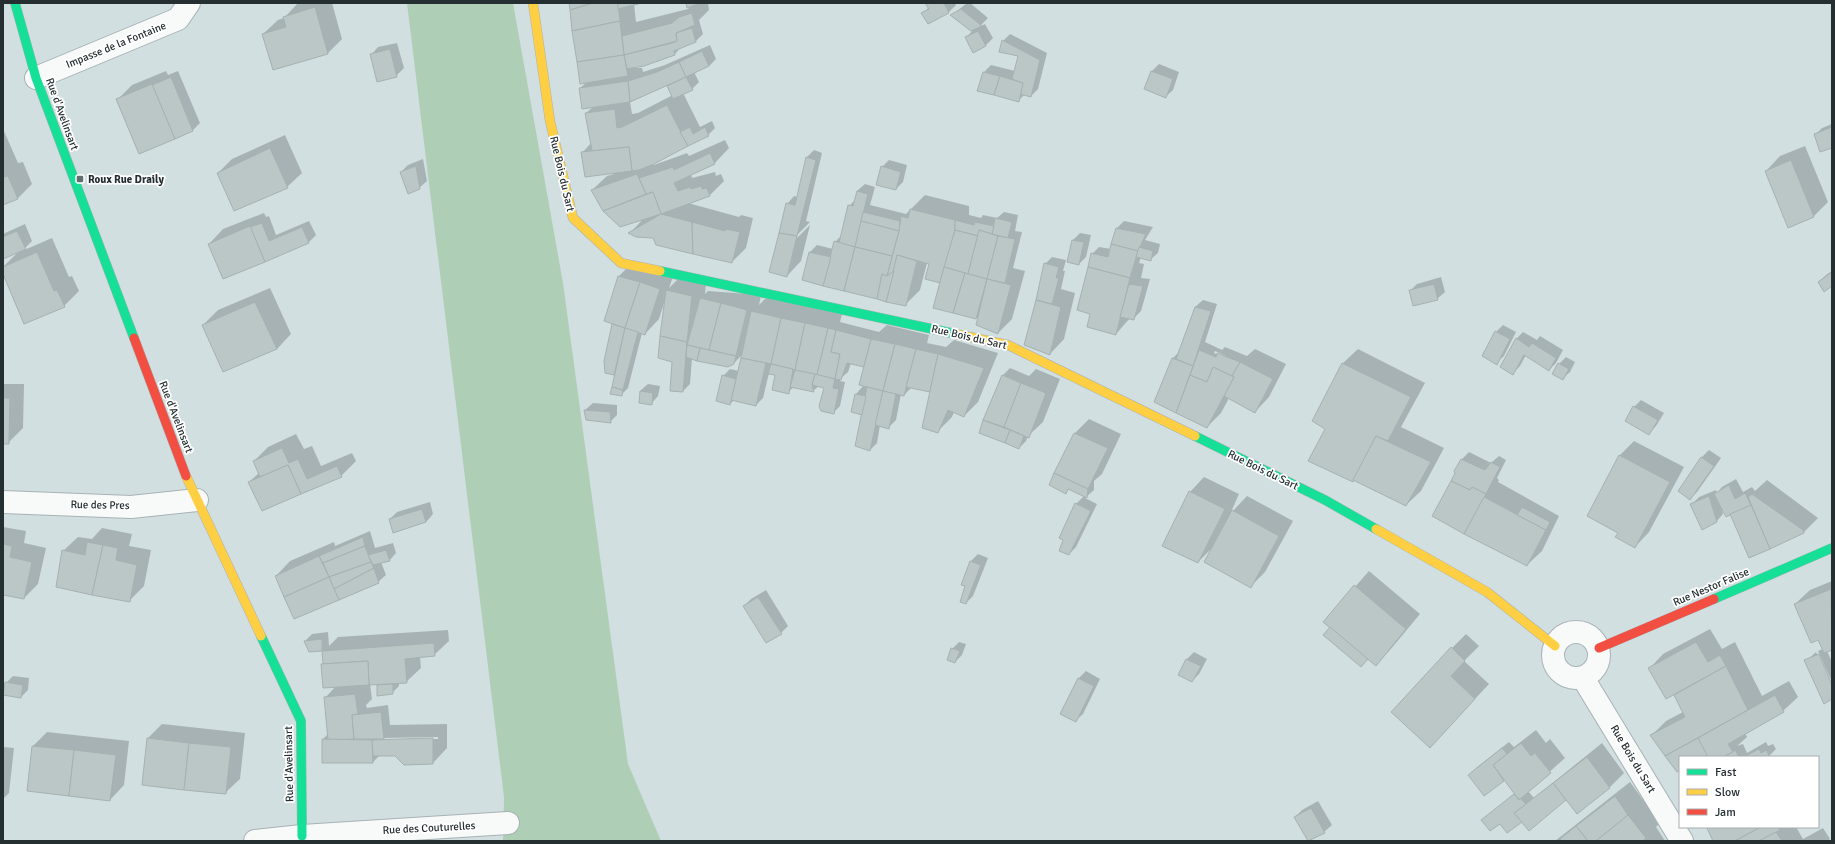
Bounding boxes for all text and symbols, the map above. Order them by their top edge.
street label: Impasse de la Fontaine [64,19,168,71]
street label: Rue d'Avelinsart [43,76,81,152]
street label: Rue Bois du Sart [547,135,577,213]
place label: Roux Rue Draily [88,173,164,186]
marker: Roux Rue Draily [75,174,85,184]
street label: Rue Bois du Sart [930,322,1008,352]
street label: Rue d'Avelinsart [156,379,196,455]
street label: Rue Bois du Sart [1226,447,1301,493]
street label: Rue des Pres [70,498,130,512]
street label: Rue Nestor Falise [1671,565,1751,609]
street label: Rue Bois du Sart [1608,723,1658,795]
street label: Rue d'Avelinsart [282,726,296,802]
legend [1679,756,1819,828]
text: Fast [1715,765,1736,780]
text: Slow [1715,785,1740,800]
text: Jam [1715,805,1736,820]
street label: Rue des Couturelles [382,819,476,837]

